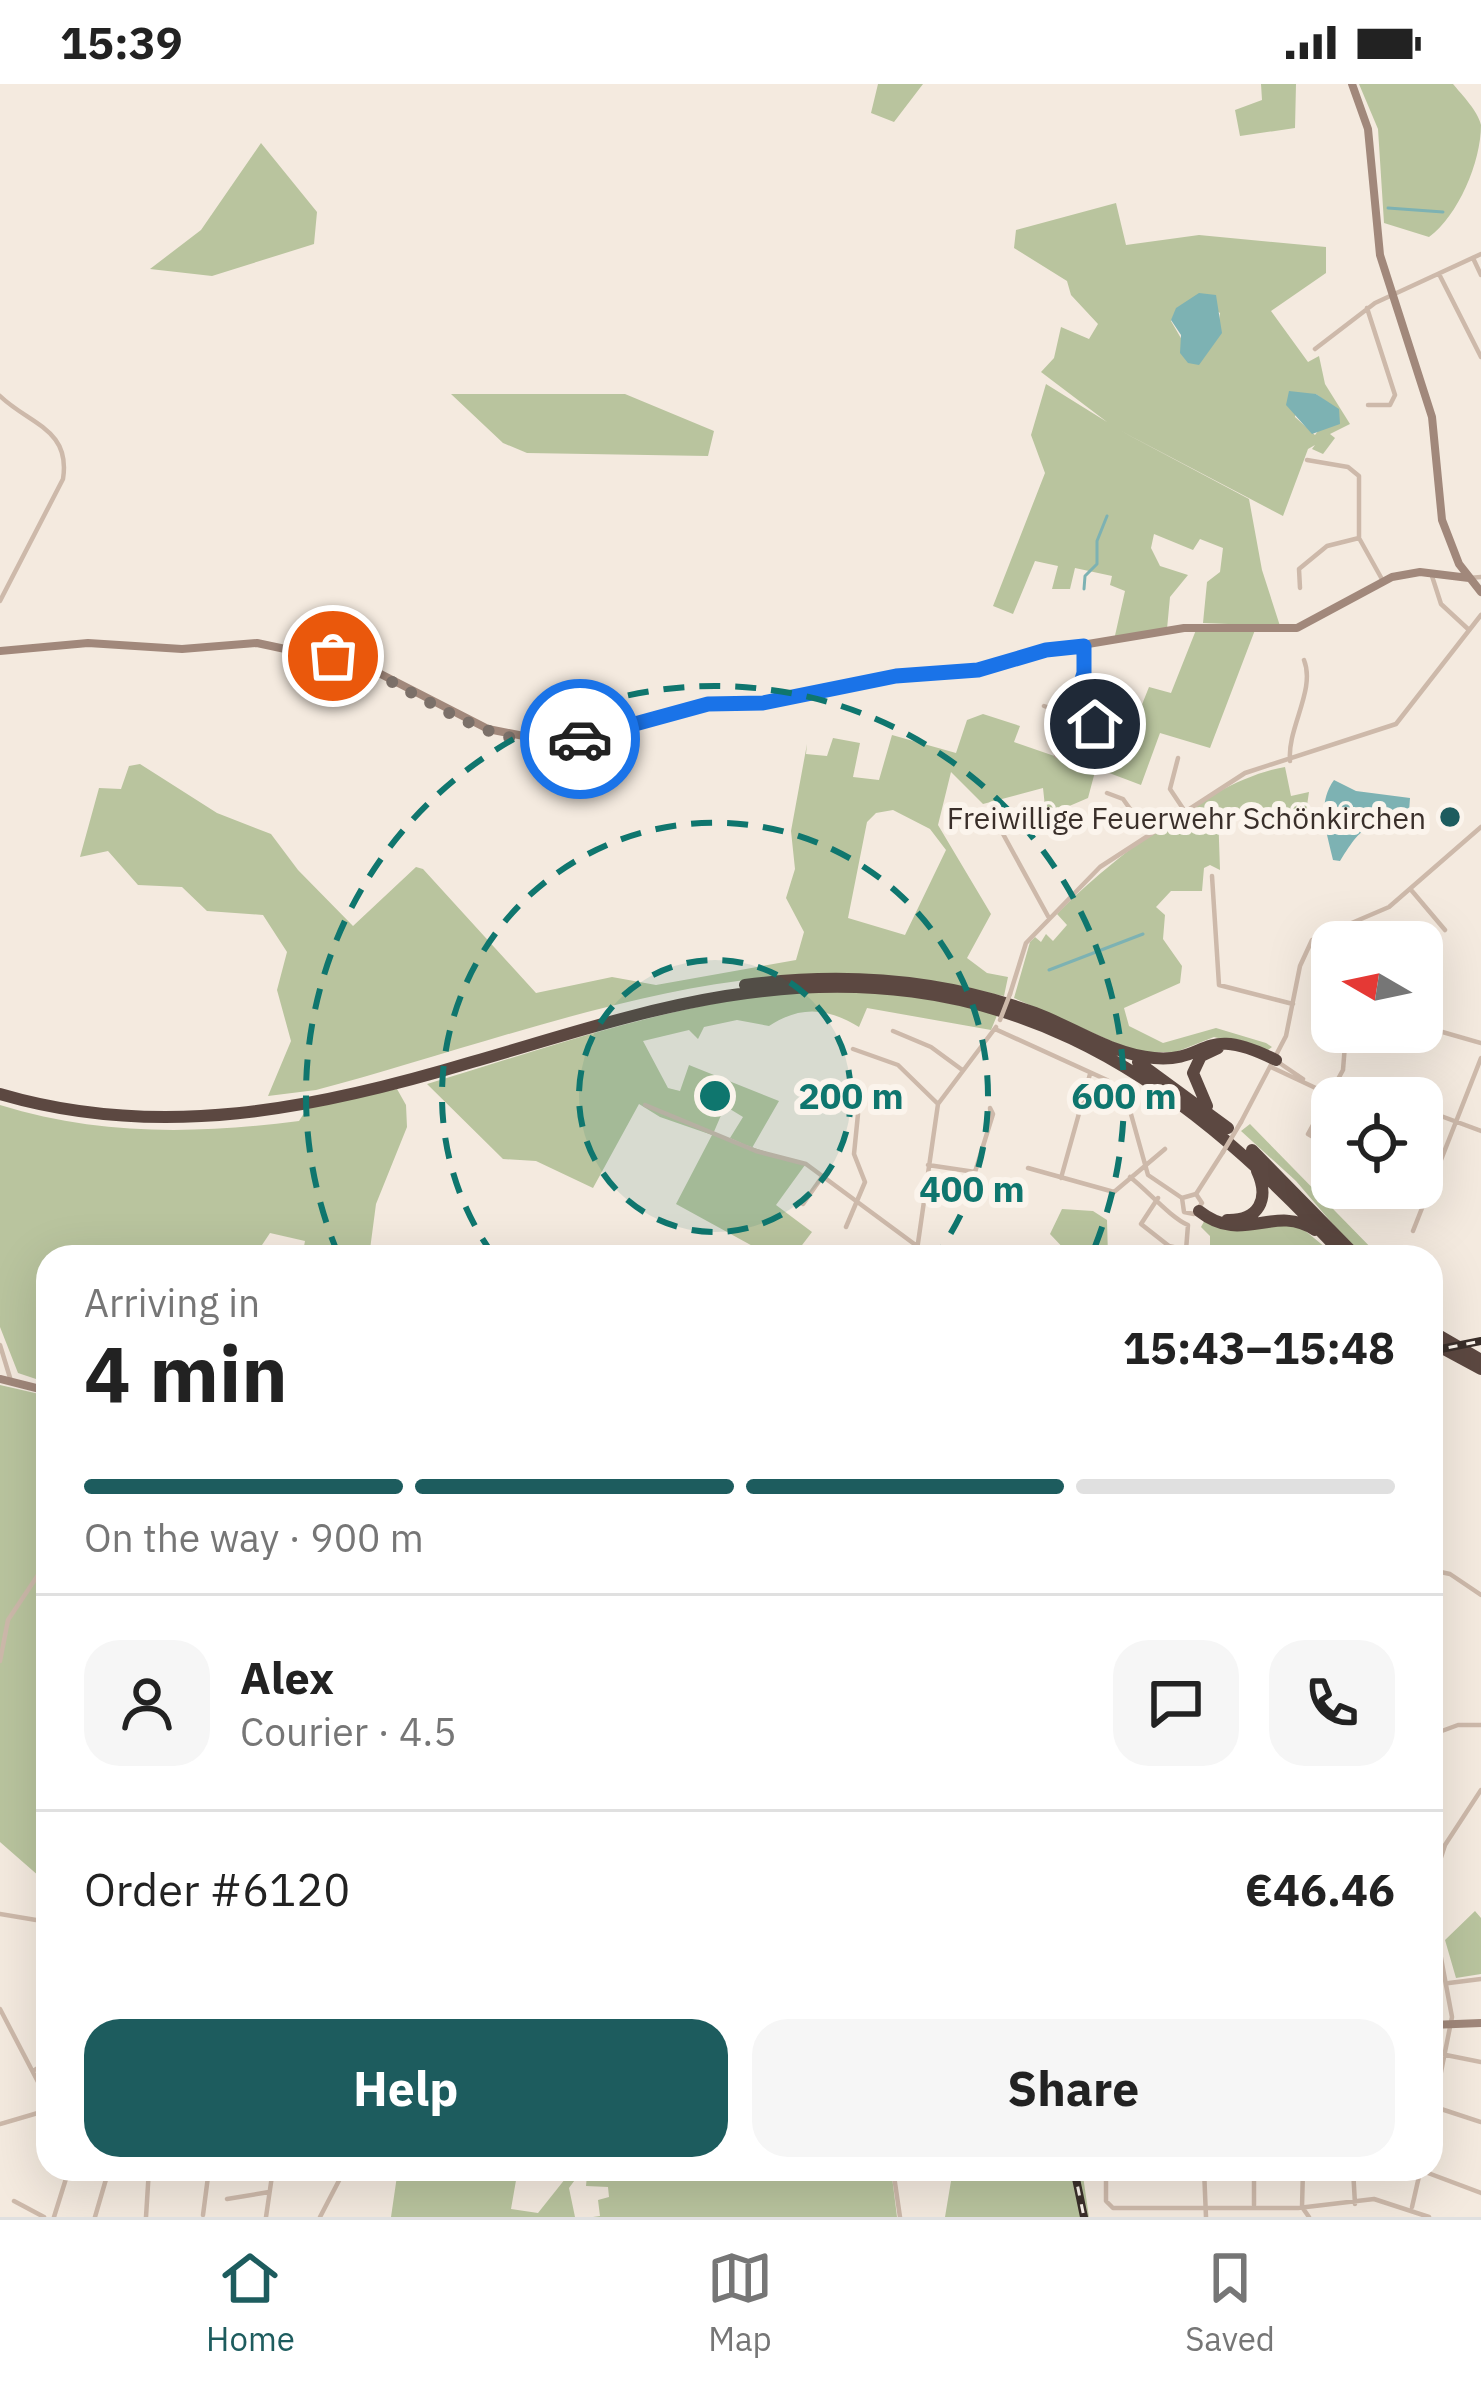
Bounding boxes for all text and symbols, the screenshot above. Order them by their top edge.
text: 15:39 [60,13,183,71]
pin [282,605,384,707]
icon: bag [300,623,366,689]
pin [1044,673,1146,775]
courier [520,679,640,799]
icon: home [1062,691,1128,757]
icon: car [547,706,613,772]
place label: Freiwillige Feuerwehr Schönkirchen [947,798,1426,837]
marker: Freiwillige Feuerwehr Schönkirchen [1437,804,1463,830]
north arrow [1311,921,1443,1053]
map controls [1311,921,1443,1209]
text: 200 m [798,1072,904,1119]
text: 600 m [1071,1072,1177,1119]
centre of rings [694,1075,736,1117]
button: locate [1311,1077,1443,1209]
text: 400 m [919,1165,1025,1212]
text: Arriving in [84,1277,260,1328]
text: 15:43–15:48 [1123,1318,1395,1376]
text: 4 min [84,1322,288,1423]
text: On the way · 900 m [84,1512,424,1563]
button: person [84,1640,210,1766]
button: chat [1113,1640,1239,1766]
button: phone [1269,1640,1395,1766]
text: Alex [240,1648,334,1706]
text: Courier · 4.5 [240,1706,457,1757]
text: Order #6120 [84,1860,350,1918]
text: €46.46 [1245,1860,1395,1918]
button: Help [84,2019,728,2157]
button: Share [752,2019,1395,2157]
tab: Home [206,2245,295,2360]
tab: Map [707,2245,773,2360]
tab: Saved [1185,2245,1275,2360]

